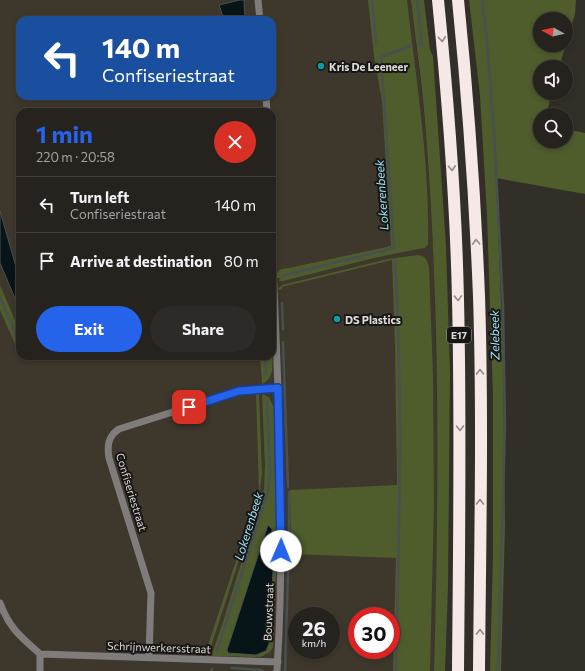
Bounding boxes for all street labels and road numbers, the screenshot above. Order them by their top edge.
road number: E17 [447,327,471,343]
street label: Confiseriestraat [114,451,150,533]
street label: Bouwstraat [260,582,276,641]
street label: Schrijnwerkersstraat [107,639,212,655]

